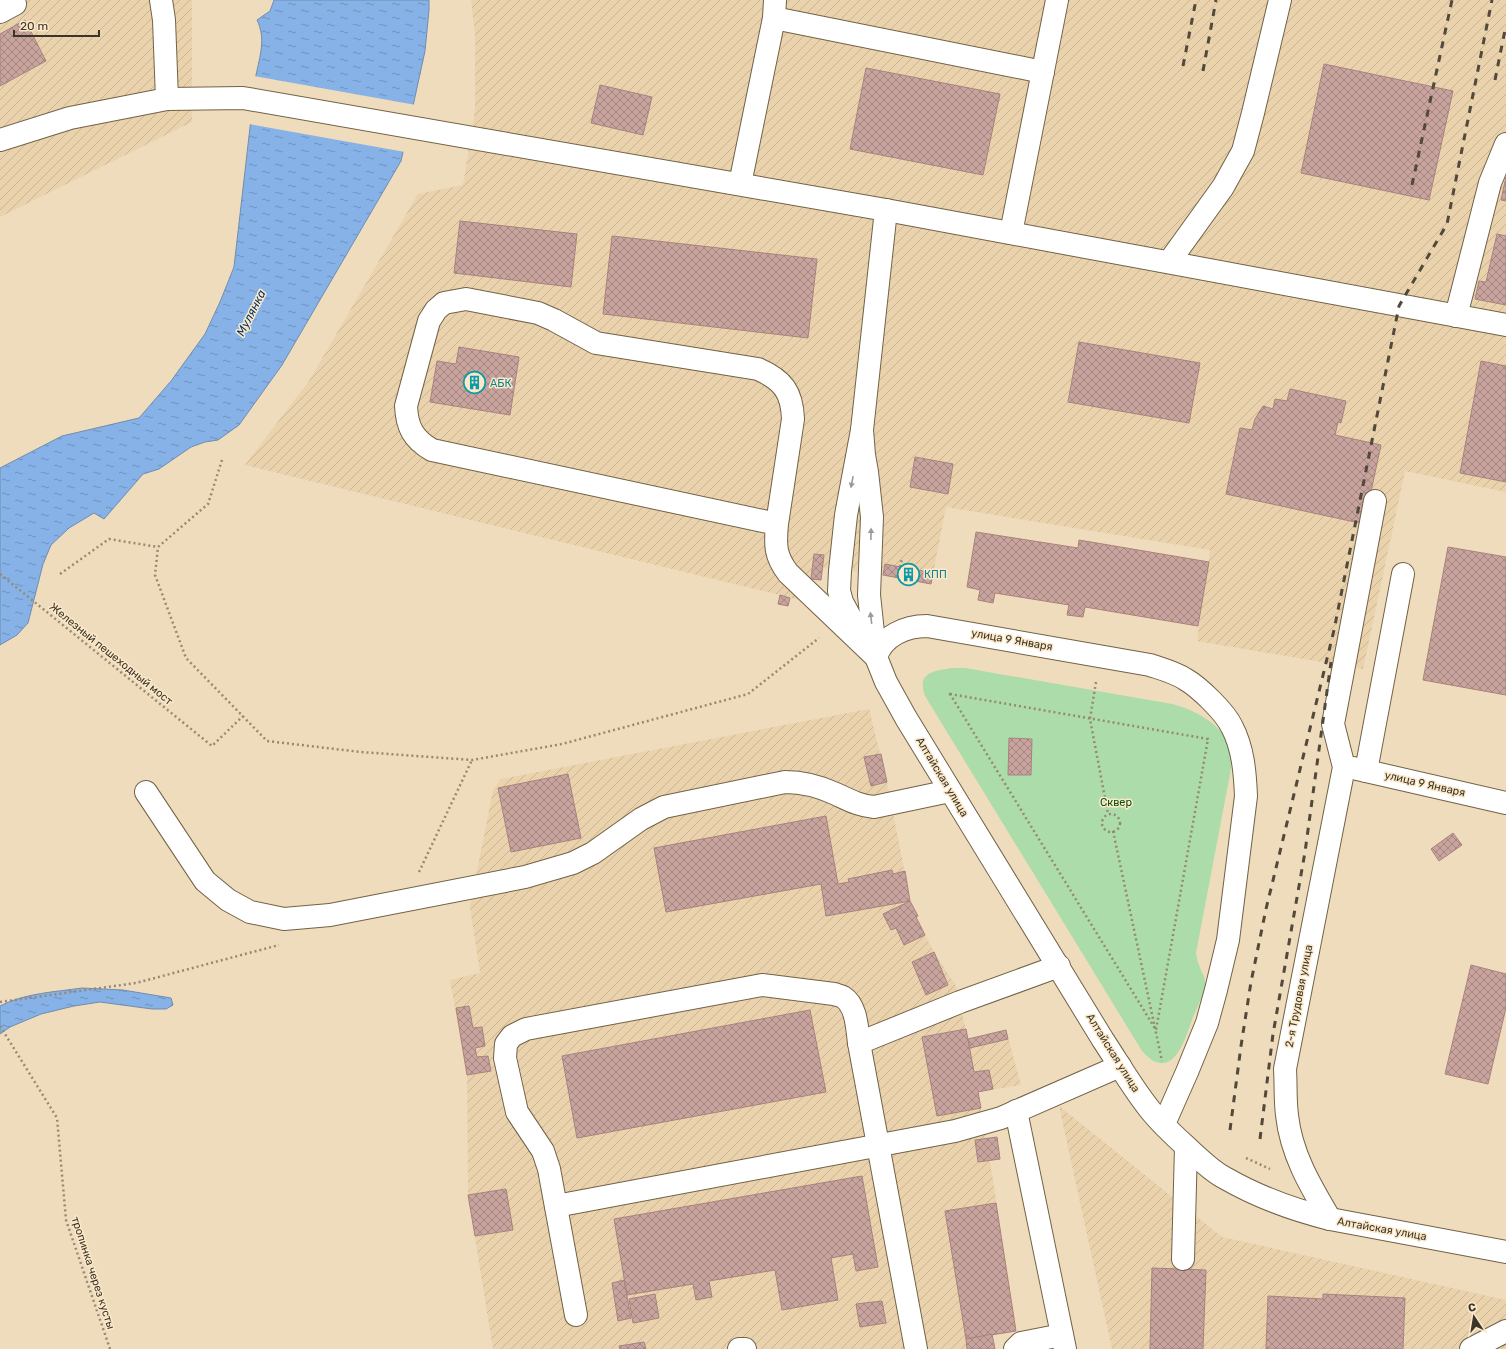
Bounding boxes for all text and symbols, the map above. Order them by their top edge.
scale bar [14,12,99,38]
text: 20 m [20,19,48,33]
water label: Мулянка [233,288,269,338]
building icon: АБК [461,370,487,396]
place label: АБК [490,377,511,390]
one-way arrow [848,476,854,489]
one-way arrow [868,527,874,540]
building icon: КПП [895,561,921,587]
place label: КПП [924,568,947,581]
street label: Железный пешеходный мост [47,600,176,708]
one-way arrow [867,612,874,625]
street label: улица 9 Января [970,626,1054,654]
street label: Алтайская улица [913,735,971,819]
street label: улица 9 Января [1383,768,1467,800]
park label: Сквер [1100,796,1132,809]
street label: 2-я Трудовая улица [1283,944,1315,1048]
street label: Алтайская улица [1084,1011,1142,1095]
street label: тропинка через кусты [69,1215,117,1331]
street label: Алтайская улица [1336,1215,1428,1243]
north arrow [1454,1297,1494,1337]
text: С [1467,1300,1477,1315]

